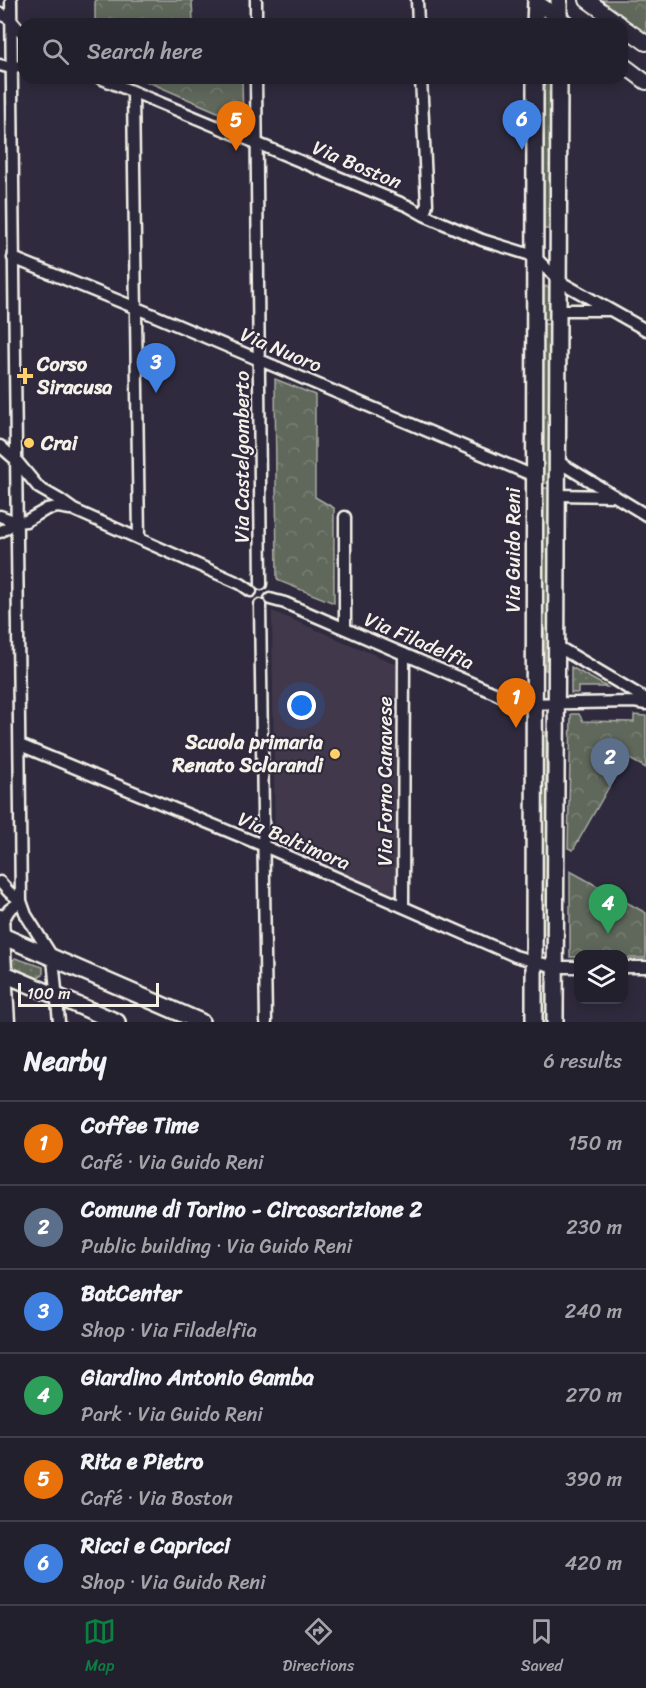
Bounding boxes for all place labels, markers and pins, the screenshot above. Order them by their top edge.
pin: 6 [502,100,542,150]
pin: 5 [216,102,256,151]
pin: 3 [136,344,176,393]
place label: Corso Siracusa [36,347,112,405]
marker: Corso Siracusa [18,369,32,383]
place label: Crai [40,426,79,461]
marker: Crai [22,436,36,450]
pin: 1 [496,678,536,728]
place label: Scuola primaria Renato Sclarandi [171,725,324,783]
pin: 2 [590,738,630,788]
marker: Scuola primaria Renato Sclarandi [328,747,342,761]
pin: 4 [588,884,628,934]

